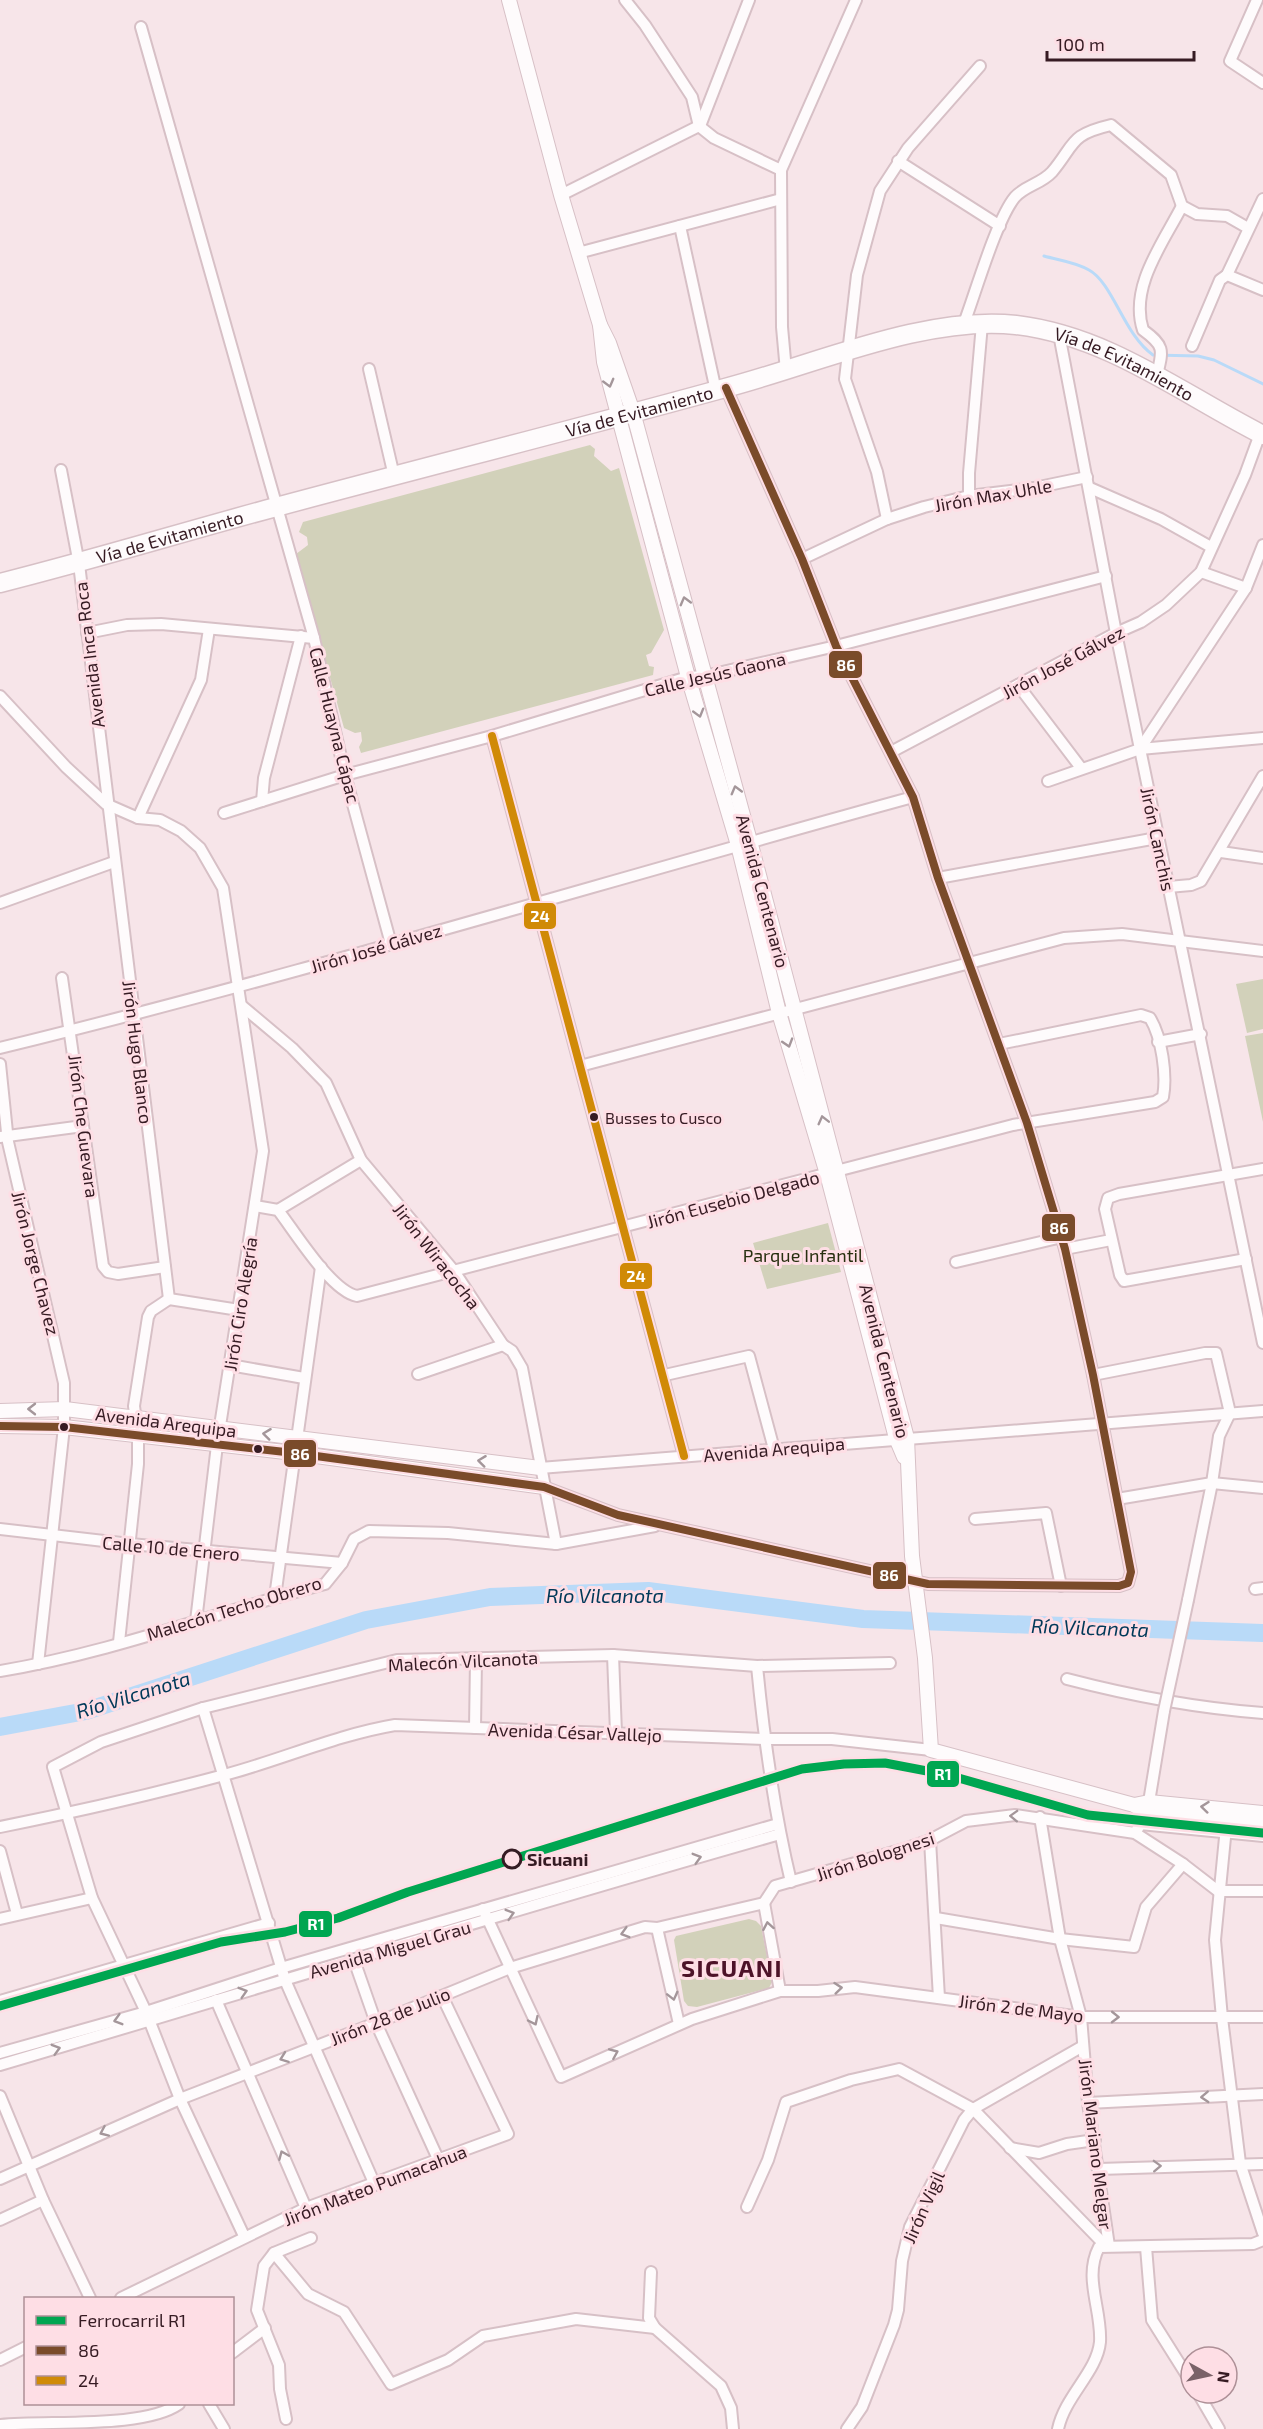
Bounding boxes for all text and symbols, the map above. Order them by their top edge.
scale bar [1047,24,1194,62]
text: 100 m [1056,33,1105,55]
street label: Vía de Evitamiento [1052,322,1198,405]
one-way arrow [602,378,615,388]
street label: Vía de Evitamiento [563,381,715,441]
street label: Jirón Max Uhle [933,474,1053,516]
street label: Vía de Evitamiento [94,505,246,568]
street label: Avenida Inca Roca [69,581,109,729]
one-way arrow [680,597,692,607]
street label: Jirón José Gálvez [998,620,1128,704]
street label: Calle Huayna Cápac [305,645,365,805]
street label: Calle Jesús Gaona [642,647,788,701]
line badge: 86 [828,650,863,679]
text: 86 [836,655,856,674]
one-way arrow [692,707,704,718]
one-way arrow [731,785,744,795]
street label: Jirón Canchis [1136,785,1180,893]
street label: Avenida Centenario [732,812,794,970]
line badge: 24 [523,902,557,930]
text: 24 [530,906,550,925]
street label: Jirón José Gálvez [308,919,444,977]
street label: Jirón Hugo Blanco [118,979,158,1125]
one-way arrow [781,1037,793,1048]
street label: Jirón Che Guevara [64,1053,104,1199]
place label: Busses to Cusco [605,1108,722,1127]
marker: Busses to Cusco [588,1111,600,1123]
one-way arrow [818,1115,831,1125]
street label: Jirón Eusebio Delgado [644,1165,822,1233]
street label: Jirón Jorge Chavez [7,1189,65,1337]
street label: Jirón Wiracocha [389,1199,485,1313]
line badge: 86 [1041,1213,1076,1242]
text: 86 [1049,1218,1069,1237]
street label: Jirón Ciro Alegría [219,1235,261,1373]
park label: Parque Infantil [743,1244,864,1266]
line badge: 24 [619,1262,653,1290]
text: 24 [626,1266,646,1285]
street label: Avenida Centenario [855,1282,915,1440]
street label: Avenida Arequipa [94,1402,238,1442]
one-way arrow [27,1403,36,1415]
unlabelled marker [58,1421,70,1433]
one-way arrow [263,1428,272,1441]
street label: Avenida Arequipa [702,1432,846,1466]
line badge: 86 [283,1439,317,1468]
unlabelled marker [252,1443,264,1455]
text: 86 [290,1444,310,1463]
one-way arrow [477,1455,486,1468]
street label: Calle 10 de Enero [101,1531,241,1565]
line badge: 86 [872,1561,907,1590]
text: 86 [879,1565,899,1584]
street label: Malecón Techo Obrero [144,1571,324,1645]
water label: Río Vilcanota [546,1583,664,1607]
water label: Río Vilcanota [1031,1613,1149,1641]
street label: Malecón Vilcanota [387,1646,539,1676]
water label: Río Vilcanota [73,1665,193,1723]
street label: Avenida César Vallejo [488,1718,662,1746]
line badge: R1 [926,1760,960,1788]
text: R1 [934,1764,952,1783]
one-way arrow [1200,1801,1209,1814]
one-way arrow [1010,1809,1019,1822]
street label: Jirón Bolognesi [813,1827,937,1885]
place label: Sicuani [527,1848,588,1870]
marker: Sicuani [502,1849,522,1869]
one-way arrow [691,1853,702,1865]
one-way arrow [504,1909,515,1921]
line badge: R1 [298,1910,333,1938]
text: R1 [307,1914,325,1933]
street label: Avenida Miguel Grau [307,1915,473,1983]
one-way arrow [762,1922,775,1932]
one-way arrow [620,1926,631,1938]
district label: SICUANI [681,1953,783,1982]
street label: Jirón 28 de Julio [327,1982,453,2050]
one-way arrow [833,1983,842,1995]
one-way arrow [237,1987,248,1999]
street label: Jirón 2 de Mayo [957,1989,1085,2027]
one-way arrow [666,1991,679,2001]
one-way arrow [1110,2011,1119,2023]
one-way arrow [113,2013,124,2025]
one-way arrow [527,2014,539,2025]
one-way arrow [50,2044,61,2056]
one-way arrow [608,2048,619,2060]
one-way arrow [279,2050,290,2063]
street label: Jirón Mariano Melgar [1075,2057,1117,2231]
one-way arrow [1200,2091,1209,2104]
one-way arrow [100,2125,111,2137]
street label: Jirón Mateo Pumacahua [280,2140,470,2230]
one-way arrow [278,2150,290,2161]
one-way arrow [1153,2160,1162,2173]
street label: Jirón Vigil [897,2167,949,2247]
legend [24,2297,234,2405]
text: Ferrocarril R1 [78,2309,186,2331]
text: 86 [78,2339,99,2361]
north arrow [1179,2345,1239,2405]
text: 24 [78,2369,99,2391]
text: N [1214,2370,1235,2384]

